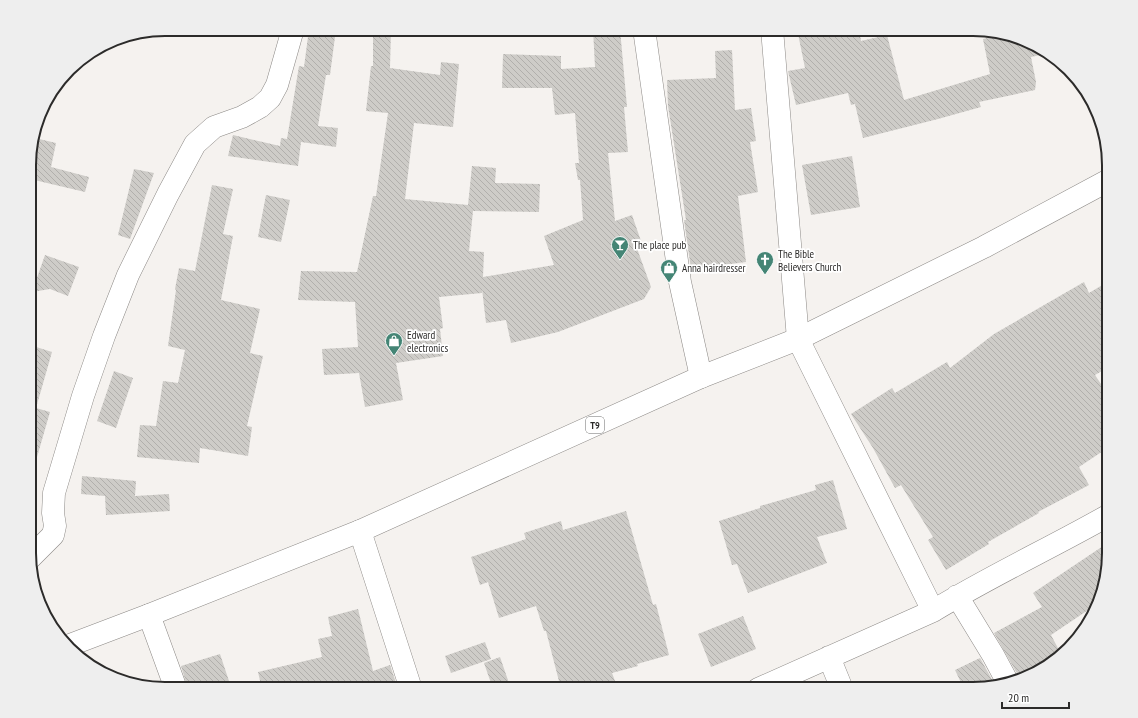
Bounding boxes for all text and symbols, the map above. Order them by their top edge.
bar icon: The place pub [610,235,630,260]
place label: The place pub [633,238,687,252]
place label: The Bible Believers Church [778,247,841,274]
church icon: The Bible Believers Church [755,250,775,275]
shop icon: Anna hairdresser [659,258,679,283]
place label: Anna hairdresser [682,261,746,275]
place label: Edward electronics [407,328,448,355]
shop icon: Edward electronics [384,331,404,356]
road number: T9 [586,417,604,433]
scale bar [1002,684,1069,710]
text: 20 m [1008,690,1029,705]

